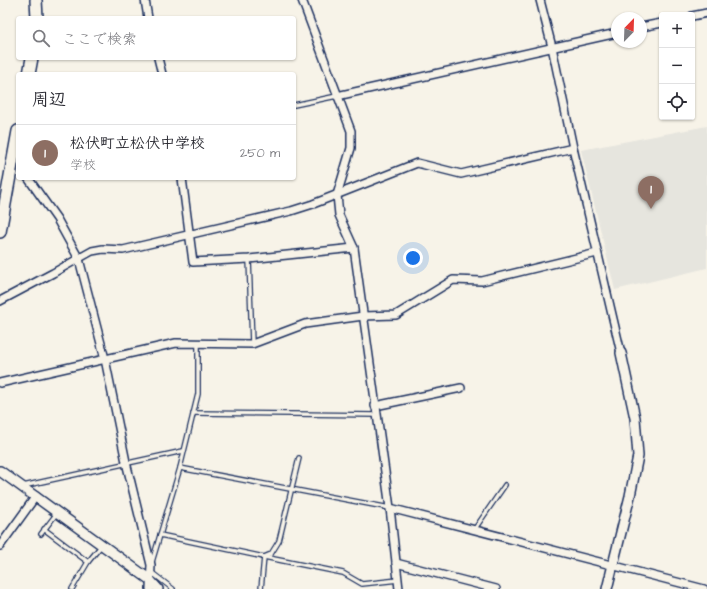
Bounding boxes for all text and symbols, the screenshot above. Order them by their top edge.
north arrow [611,12,647,48]
map controls [659,12,695,120]
button: + [659,12,695,48]
search box [16,16,296,60]
icon: search [30,27,52,49]
text: ここで検索 [62,29,137,50]
button: − [659,48,695,84]
button: locate [659,84,695,120]
text: 周辺 [32,88,66,112]
text: 松伏町立松伏中学校 [70,133,205,154]
text: 1 [44,144,46,162]
text: 250 m [240,144,280,162]
text: 学校 [70,156,96,174]
pin: 1 [638,176,664,209]
your location [403,248,423,268]

